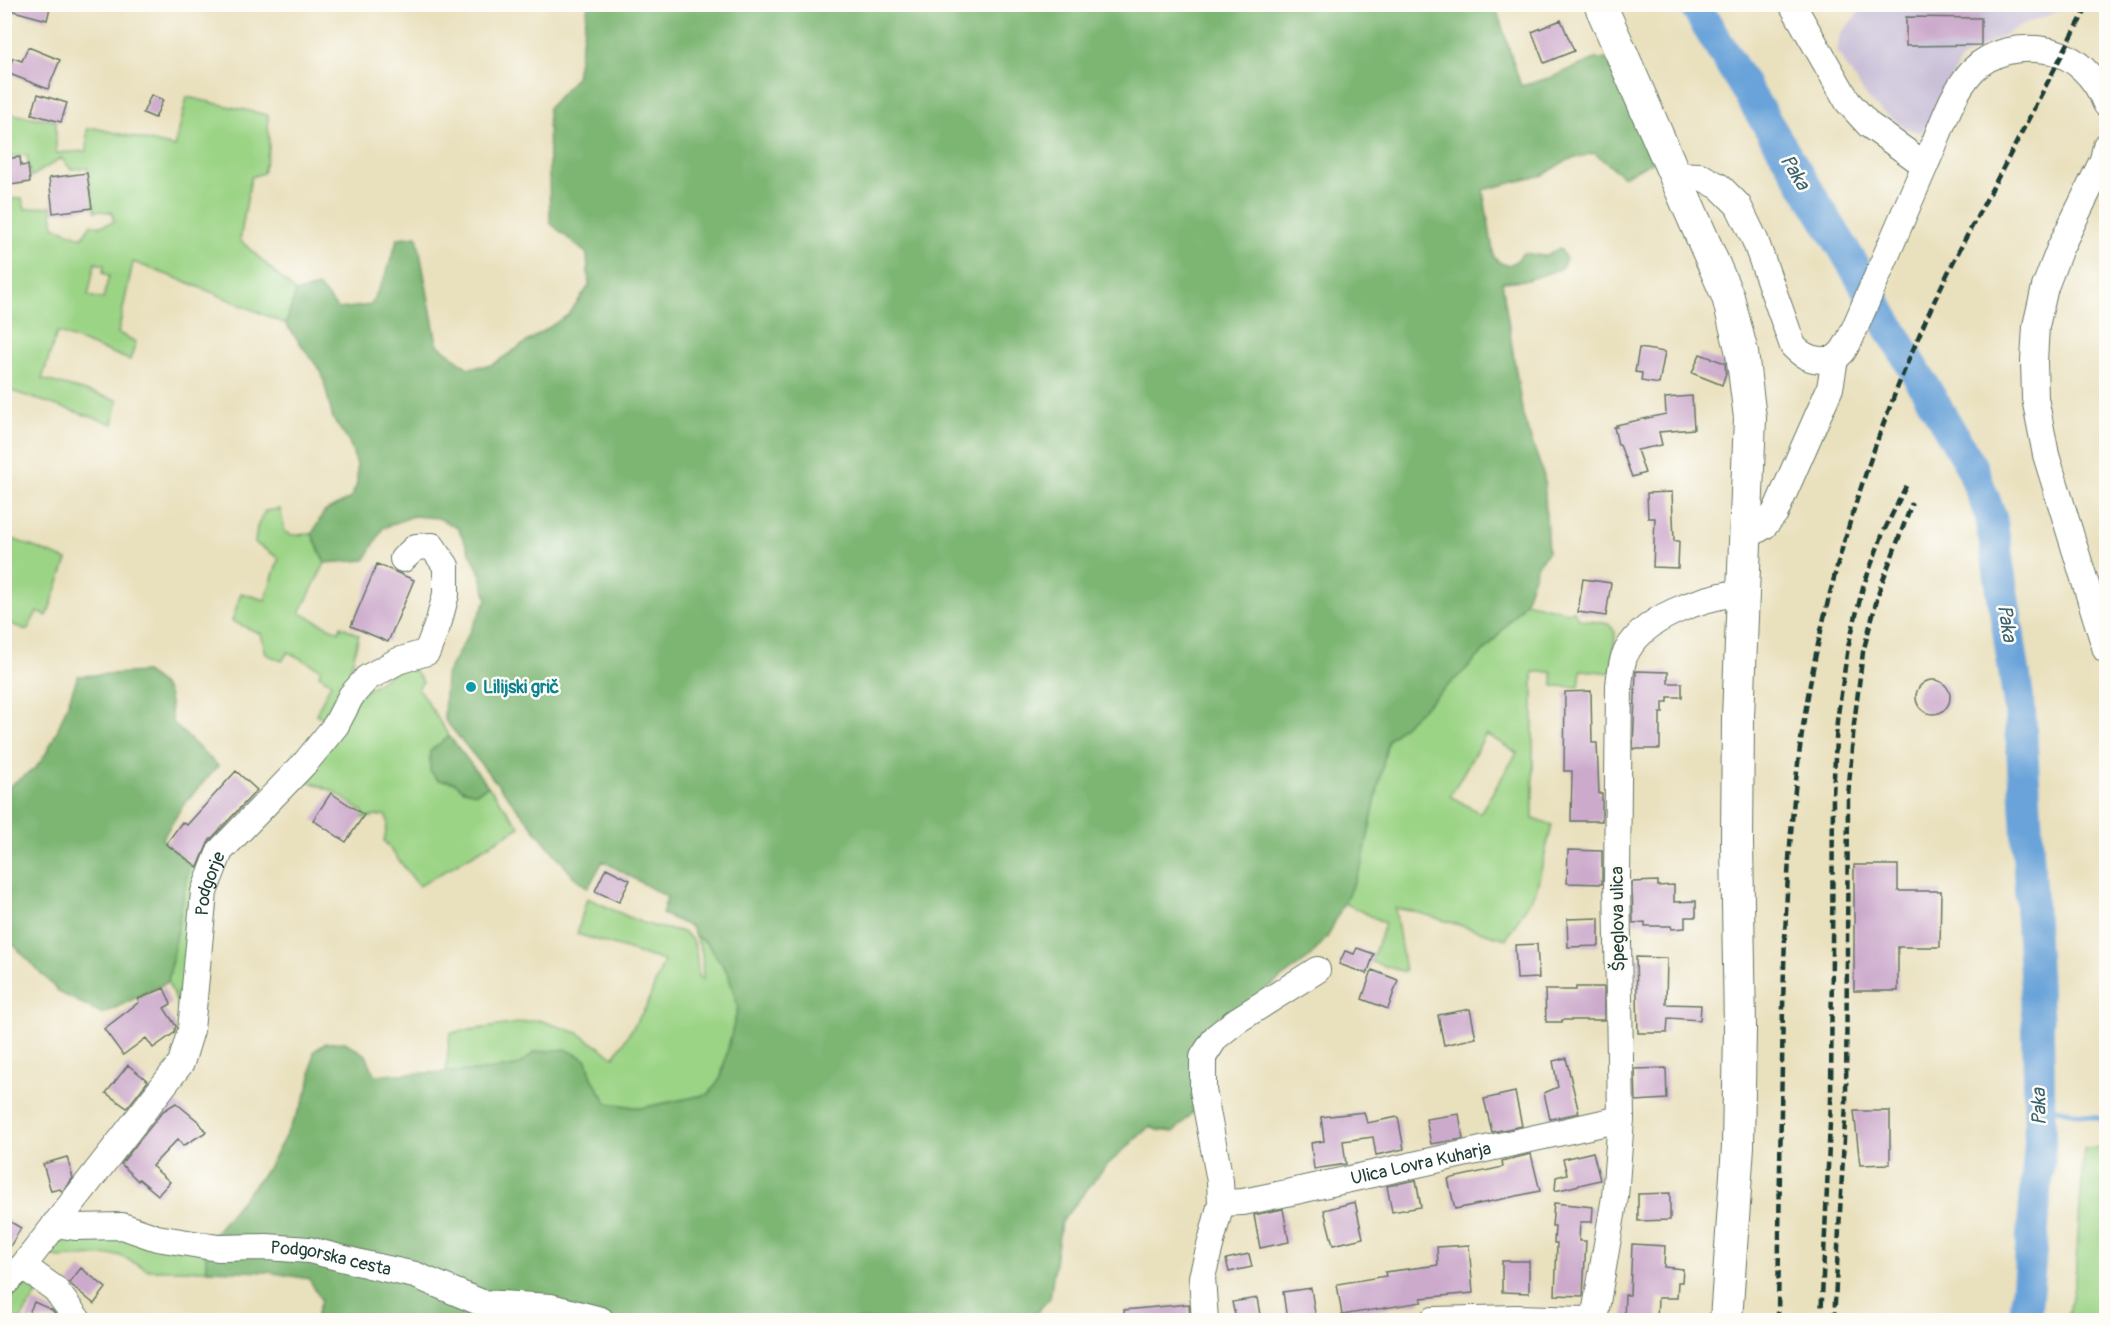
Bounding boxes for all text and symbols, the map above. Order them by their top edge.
water label: Paka [1775,150,1816,196]
water label: Paka [1992,603,2023,645]
place label: Lilijski grič [483,676,559,699]
marker: Lilijski grič [464,680,478,694]
street label: Podgorje [190,848,230,917]
street label: Špeglova ulica [1605,866,1630,972]
water label: Paka [2026,1086,2052,1126]
street label: Ulica Lovra Kuharja [1348,1137,1493,1190]
street label: Podgorska cesta [270,1236,393,1281]

